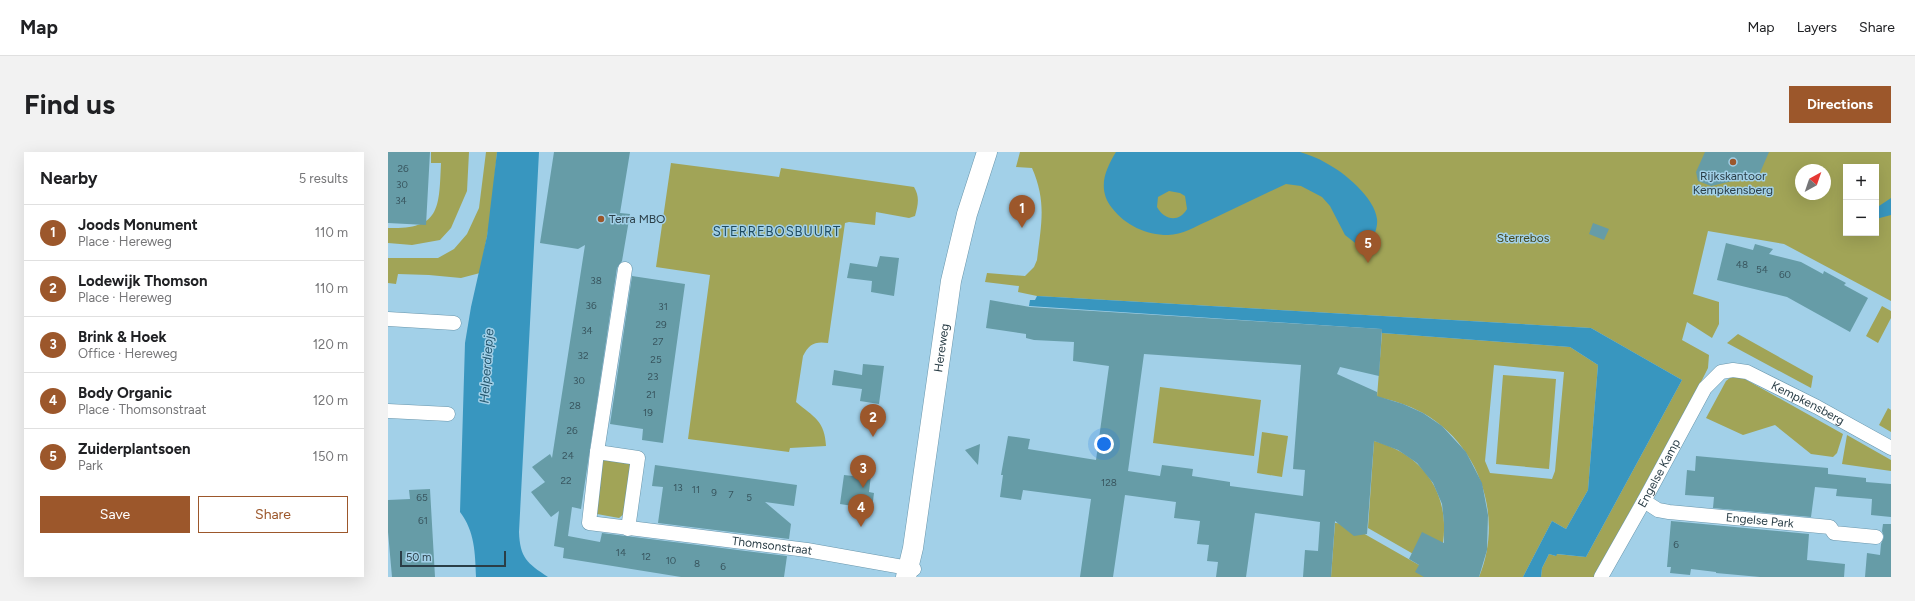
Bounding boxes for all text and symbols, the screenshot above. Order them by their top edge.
text: Map [20,16,58,39]
text: Map [1747,19,1775,36]
text: Layers [1797,19,1837,36]
text: Share [1859,19,1895,36]
button: Directions [1789,86,1891,123]
text: Find us [24,87,115,121]
marker: Rijkskantoor Kempkensberg [1728,157,1738,167]
house number: 26 [397,162,409,175]
north arrow [1795,164,1831,200]
map controls [1843,164,1879,236]
button: + [1843,164,1879,200]
text: Nearby [40,168,98,188]
place label: Rijkskantoor Kempkensberg [1693,169,1773,197]
text: 5 results [299,171,348,186]
house number: 30 [396,178,408,191]
house number: 34 [395,194,407,207]
pin: 1 [1009,195,1035,228]
button: − [1843,200,1879,236]
place label: Terra MBO [609,212,665,226]
marker: Terra MBO [596,214,606,224]
text: Joods Monument [78,216,198,234]
district label: STERREBOSBUURT [713,224,841,239]
text: 1 [50,225,56,240]
text: 110 m [315,225,348,240]
pin: 5 [1355,230,1381,263]
park label: Sterrebos [1497,231,1550,245]
text: Place · Hereweg [78,234,172,249]
house number: 48 [1736,258,1748,271]
house number: 54 [1756,263,1768,276]
house number: 60 [1779,268,1791,281]
text: Lodewijk Thomson [78,272,207,290]
house number: 38 [590,274,602,287]
text: 2 [49,281,57,296]
text: 110 m [315,281,348,296]
text: Place · Hereweg [78,290,172,305]
house number: 36 [585,299,597,312]
house number: 31 [658,300,668,313]
house number: 29 [655,318,667,331]
street label: Hereweg [931,323,952,373]
house number: 34 [581,324,593,337]
text: Brink & Hoek [78,328,167,346]
water label: Helperdiepje [476,328,497,404]
house number: 27 [653,335,664,348]
text: 3 [49,337,57,352]
text: 120 m [313,337,348,352]
text: Office · Hereweg [78,346,178,361]
house number: 32 [577,349,589,362]
house number: 25 [650,353,662,366]
house number: 23 [647,370,659,383]
house number: 30 [573,374,585,387]
street label: Kempkensberg [1769,378,1847,428]
text: Body Organic [78,384,172,402]
house number: 21 [646,388,656,401]
text: 4 [49,393,57,408]
text: 120 m [313,393,348,408]
house number: 28 [569,399,581,412]
text: Place · Thomsonstraat [78,402,206,417]
pin: 2 [860,404,886,437]
house number: 19 [643,406,653,419]
house number: 26 [566,424,578,437]
your location [1094,434,1114,454]
street label: Engelse Kamp [1635,436,1683,510]
text: Zuiderplantsoen [78,440,191,458]
text: 5 [49,449,57,464]
text: 150 m [313,449,348,464]
house number: 24 [562,449,574,462]
pin: 3 [850,455,876,488]
text: Park [78,458,103,473]
house number: 22 [560,474,572,487]
house number: 128 [1101,476,1117,489]
house number: 13 [673,481,683,494]
house number: 11 [692,483,700,496]
house number: 9 [711,486,717,499]
house number: 7 [728,488,734,501]
house number: 65 [416,491,428,504]
house number: 5 [746,491,752,504]
pin: 4 [848,494,874,527]
button: Save [40,496,190,533]
button: Share [198,496,348,533]
street label: Engelse Park [1725,510,1794,531]
house number: 61 [418,514,428,527]
street label: Thomsonstraat [731,534,814,558]
house number: 6 [1673,538,1679,551]
house number: 14 [616,546,626,559]
scale bar [400,549,506,568]
house number: 12 [641,550,651,563]
text: 50 m [406,551,431,564]
house number: 10 [666,554,676,567]
house number: 8 [694,557,700,570]
house number: 6 [720,560,726,573]

